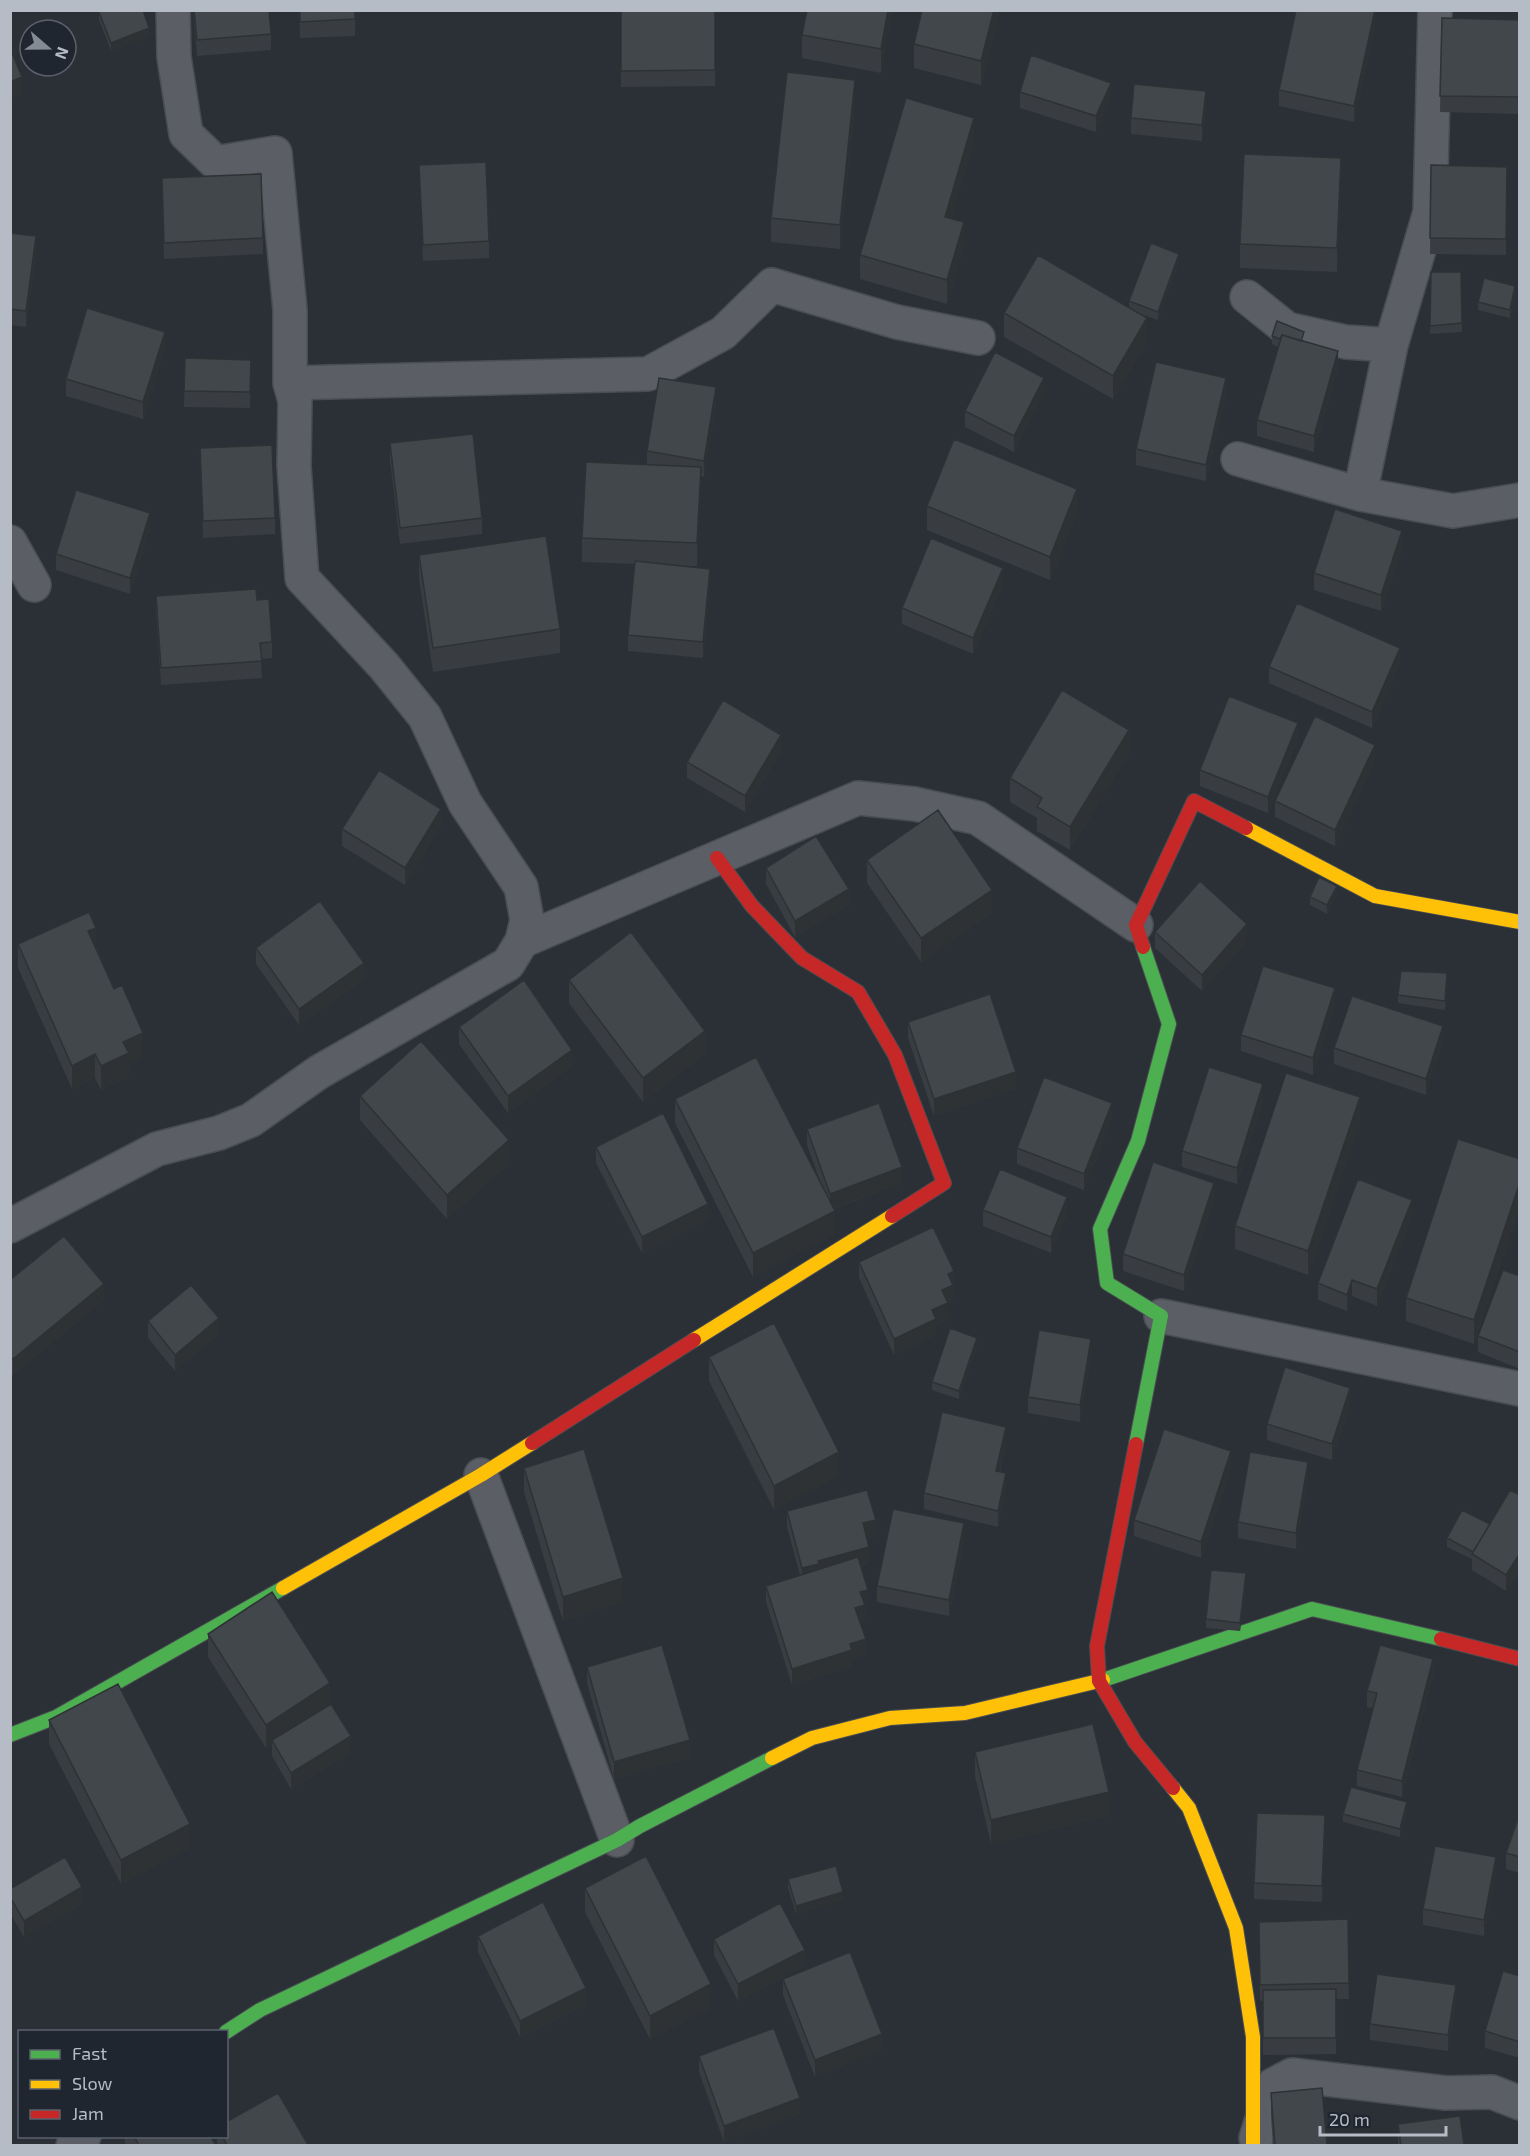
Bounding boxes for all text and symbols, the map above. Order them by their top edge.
north arrow [18,18,78,78]
text: N [52,45,73,62]
legend [18,2030,228,2138]
text: Fast [72,2042,107,2064]
text: Slow [72,2072,113,2094]
scale bar [1320,2099,1446,2137]
text: Jam [72,2102,104,2124]
text: 20 m [1329,2108,1370,2130]

